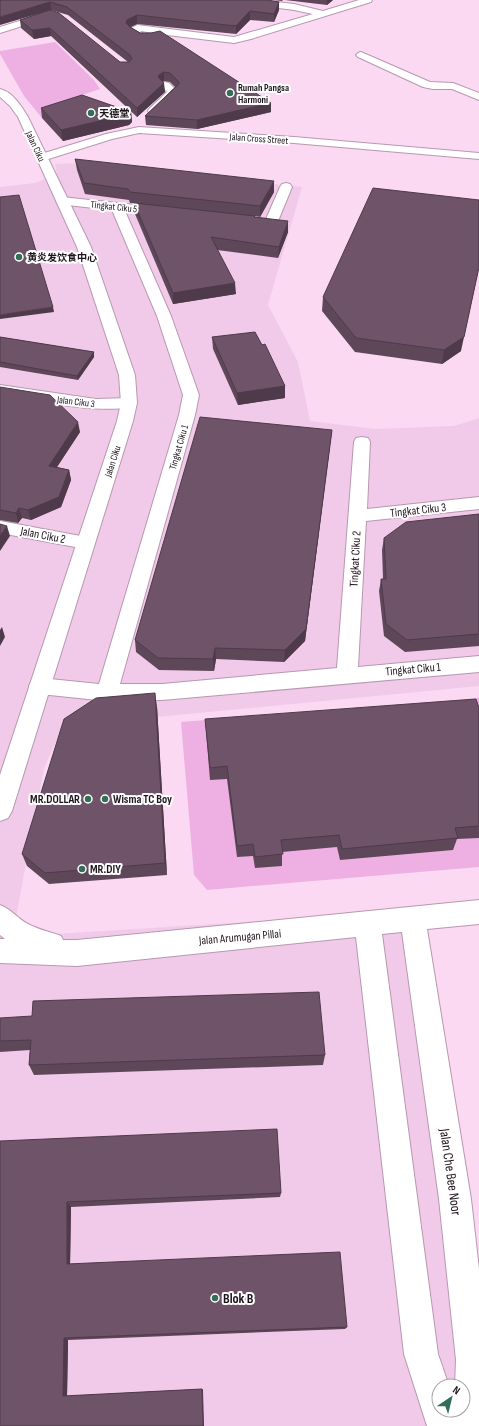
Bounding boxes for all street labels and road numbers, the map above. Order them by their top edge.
street label: Jalan Ciku [22,128,47,164]
street label: Jalan Cross Street [228,131,289,147]
street label: Tingkat Ciku 5 [90,199,138,215]
street label: Jalan Ciku 3 [55,394,95,410]
street label: Tingkat Ciku 1 [167,423,191,471]
street label: Jalan Ciku [102,444,124,479]
street label: Tingkat Ciku 3 [389,500,447,521]
street label: Jalan Ciku 2 [18,524,67,547]
street label: Tingkat Ciku 2 [347,530,364,588]
street label: Tingkat Ciku 1 [385,660,442,679]
street label: Jalan Arumugan Pillai [197,926,282,949]
street label: Jalan Che Bee Noor [436,1127,465,1217]

